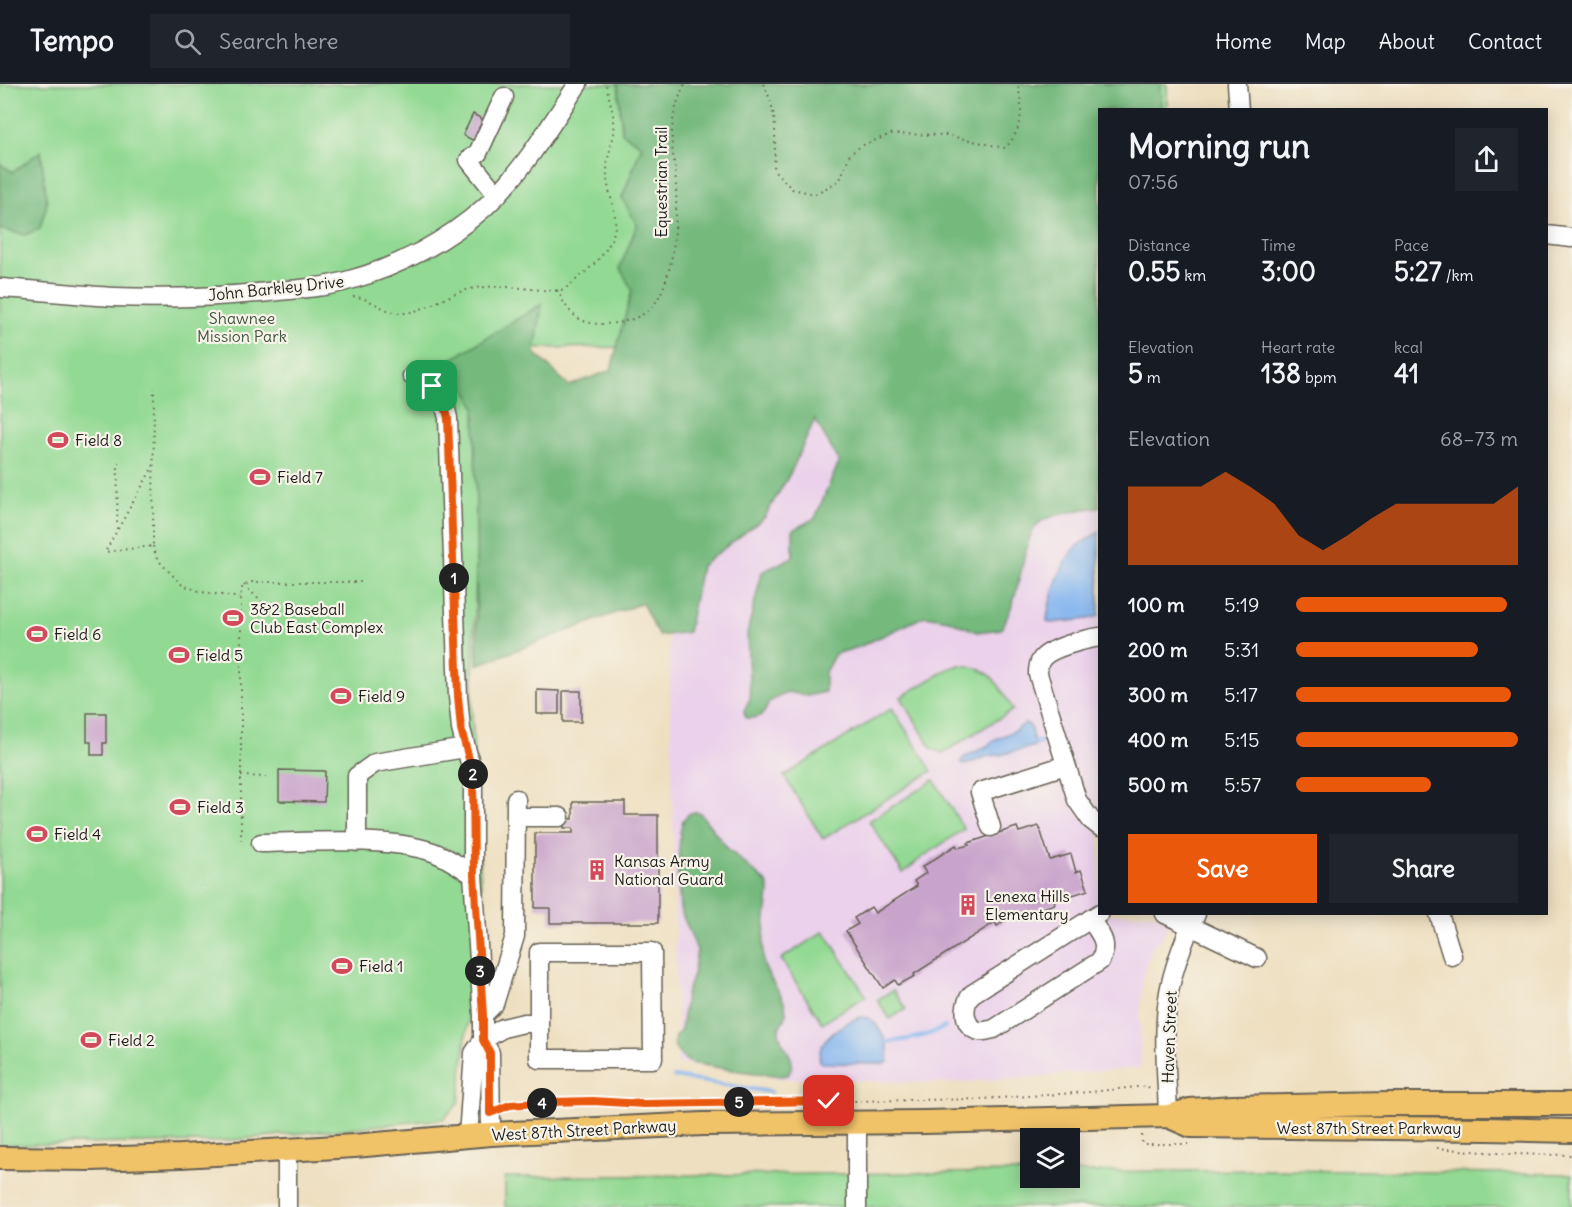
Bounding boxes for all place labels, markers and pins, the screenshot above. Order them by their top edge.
pin [406,360,457,411]
sports icon: Field 8 [46,428,70,452]
place label: Field 8 [75,430,122,450]
sports icon: Field 7 [248,465,272,489]
place label: Field 7 [277,467,323,487]
pin: 1 [439,563,469,593]
place label: 3&2 Baseball Club East Complex [250,599,384,637]
sports icon: 3&2 Baseball Club East Complex [221,606,245,630]
sports icon: Field 6 [25,622,49,646]
place label: Field 6 [54,624,101,644]
sports icon: Field 5 [167,643,191,667]
place label: Field 5 [196,645,243,665]
sports icon: Field 9 [329,684,353,708]
place label: Field 9 [358,686,405,706]
pin: 2 [458,759,488,789]
sports icon: Field 3 [168,795,192,819]
place label: Field 3 [197,797,244,817]
sports icon: Field 4 [25,822,49,846]
place label: Field 4 [54,824,101,844]
place label: Kansas Army National Guard [614,851,724,889]
building icon: Kansas Army National Guard [585,858,609,882]
place label: Lenexa Hills Elementary [985,886,1070,924]
building icon: Lenexa Hills Elementary [956,893,980,917]
sports icon: Field 1 [330,954,354,978]
place label: Field 1 [359,956,403,976]
pin: 3 [465,956,495,986]
sports icon: Field 2 [79,1028,103,1052]
place label: Field 2 [108,1030,155,1050]
pin [803,1075,854,1126]
pin: 5 [724,1087,754,1117]
pin: 4 [527,1088,557,1118]

